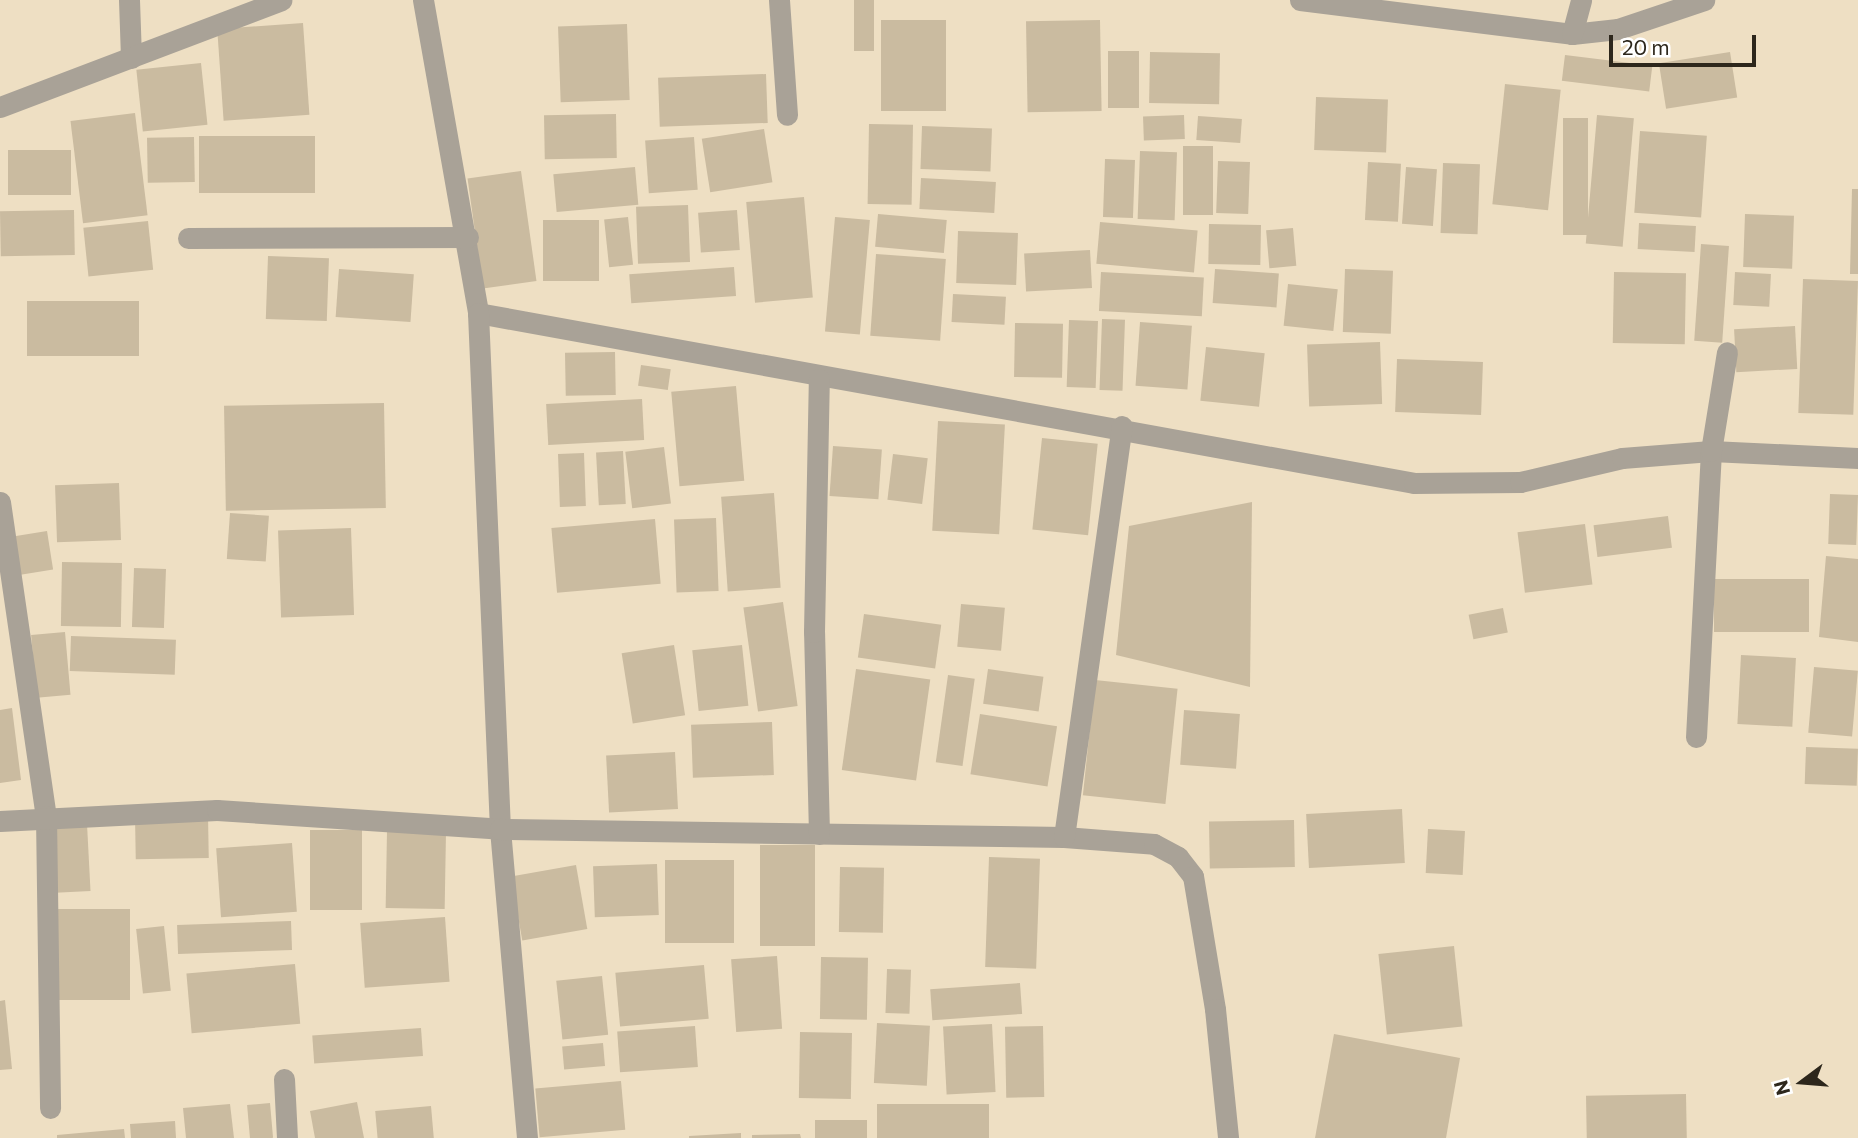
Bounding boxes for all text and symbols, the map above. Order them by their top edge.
scale bar [1613,21,1760,65]
text: 20 m [1622,34,1670,59]
north arrow [1767,1047,1837,1117]
text: N [1768,1078,1794,1098]

